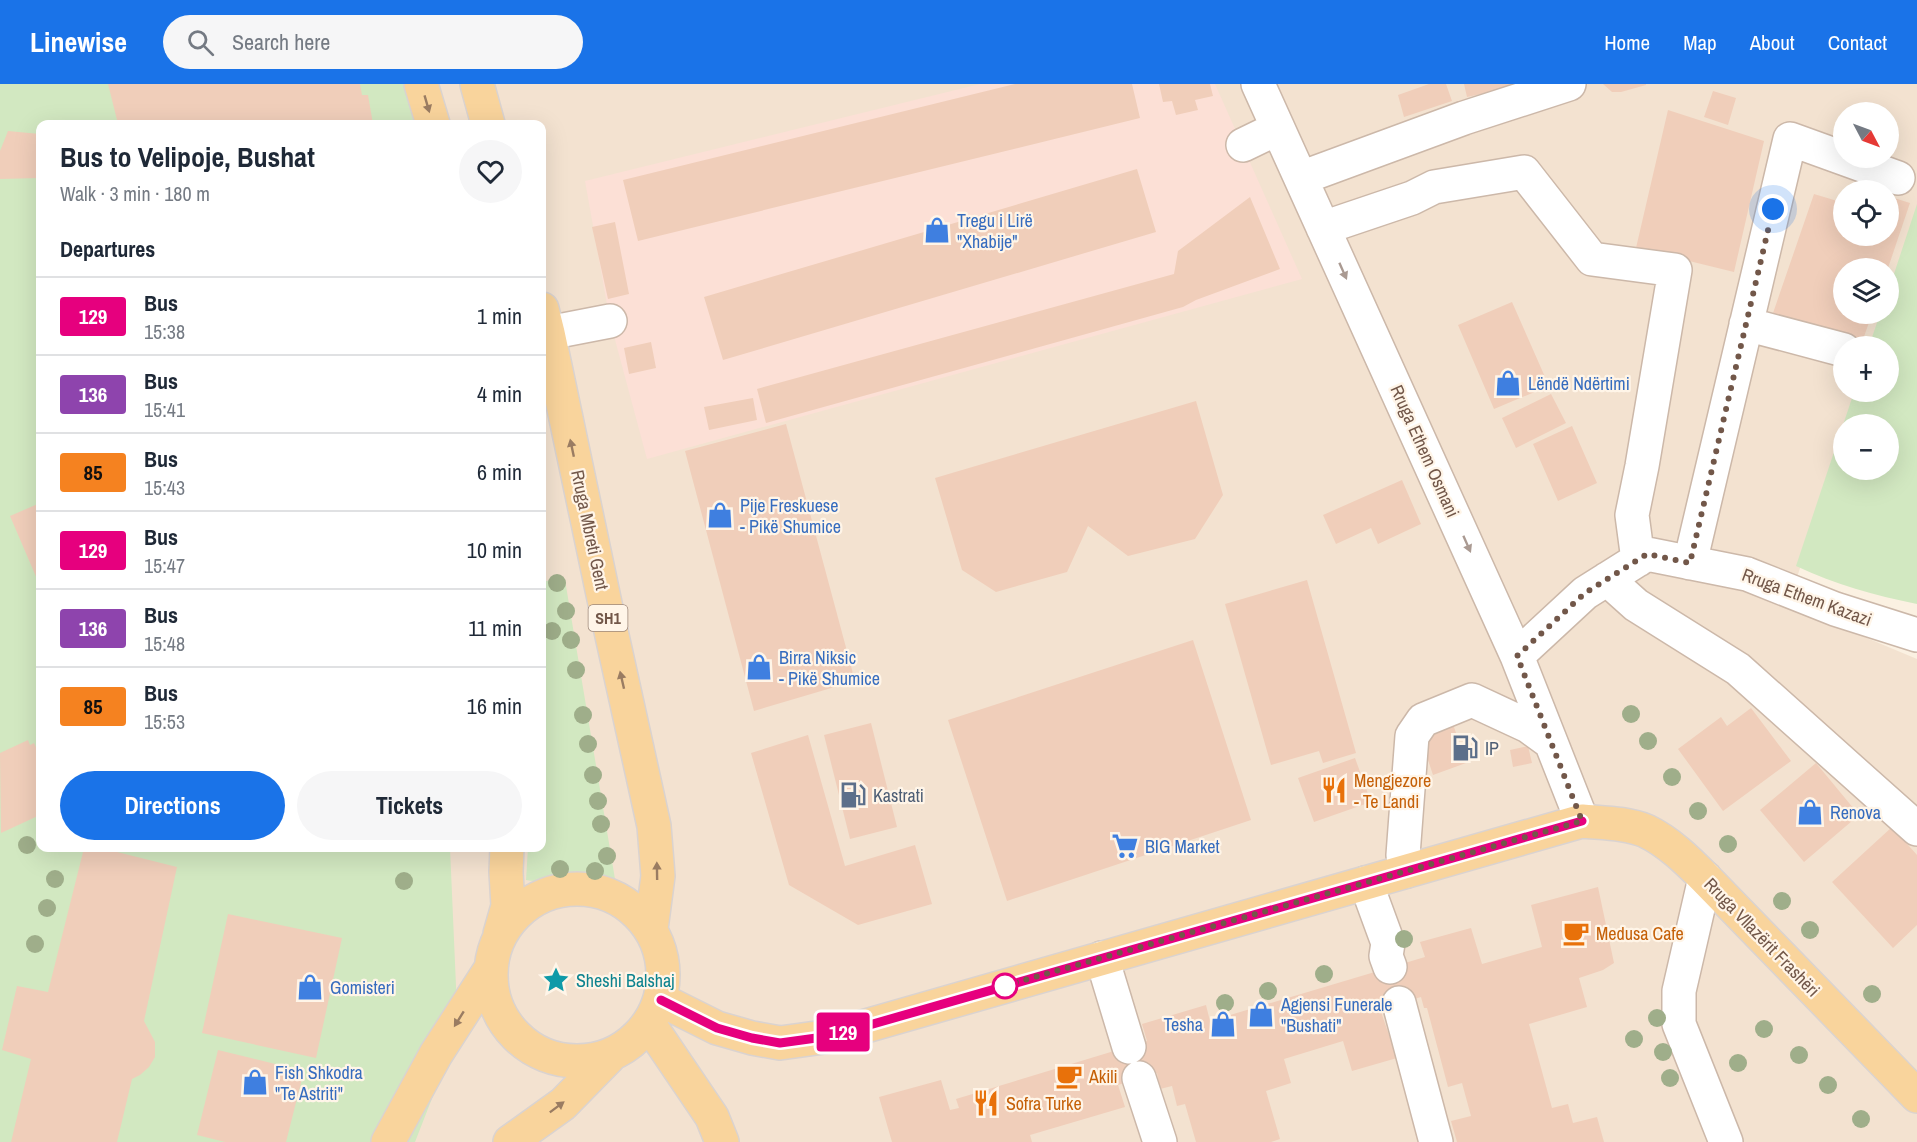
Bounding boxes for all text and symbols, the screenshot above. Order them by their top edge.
search box [163,15,583,69]
text: Linewise [30,23,127,61]
icon: search [184,26,217,59]
text: Search here [232,27,330,57]
text: Home [1604,28,1650,57]
text: Map [1683,28,1717,57]
text: About [1750,28,1795,57]
text: Contact [1828,28,1887,57]
one-way arrow [423,95,432,113]
north arrow [1833,102,1899,168]
map controls [1833,102,1899,480]
text: Bus to Velipoje, Bushat [60,138,315,176]
button: heart [459,140,522,203]
text: Walk · 3 min · 180 m [60,180,210,207]
button: locate [1833,180,1899,246]
your location [1758,194,1788,224]
place label: Tregu i Lirë "Xhabije" [957,208,1033,254]
shop icon: Tregu i Lirë "Xhabije" [922,215,952,245]
text: Departures [60,234,155,264]
button: layers [1833,258,1899,324]
one-way arrow [1338,263,1348,281]
text: Bus [144,288,178,318]
text: 1 min [477,301,522,331]
text: 129 [79,302,107,331]
text: 15:38 [144,318,185,345]
button: + [1833,336,1899,402]
text: Bus [144,366,178,396]
shop icon: Lëndë Ndërtimi [1493,368,1523,398]
place label: Lëndë Ndërtimi [1528,371,1630,396]
text: 4 min [477,379,522,409]
text: 136 [79,380,107,409]
street label: Rruga Ethem Osmani [1385,381,1465,521]
text: 15:41 [144,396,185,423]
button: − [1833,414,1899,480]
one-way arrow [567,439,577,457]
text: Bus [144,444,178,474]
text: 6 min [477,457,522,487]
text: 85 [83,458,103,487]
street label: Rruga Mbreti Gent [565,468,615,592]
text: 15:43 [144,474,185,501]
place label: Pije Freskuese - Pikë Shumice [740,493,841,539]
shop icon: Pije Freskuese - Pikë Shumice [705,500,735,530]
text: Bus [144,522,178,552]
text: 10 min [467,535,522,565]
text: 129 [79,536,107,565]
one-way arrow [1463,536,1472,553]
text: 15:47 [144,552,185,579]
street label: Rruga Ethem Kazazi [1739,562,1875,632]
text: Bus [144,600,178,630]
road number: SH1 [588,605,628,631]
text: 11 min [468,613,522,643]
text: 136 [79,614,107,643]
text: 15:48 [144,630,185,657]
place label: Birra Niksic - Pikë Shumice [779,645,880,691]
shop icon: Birra Niksic - Pikë Shumice [744,652,774,682]
one-way arrow [617,670,626,689]
text: Bus [144,678,178,708]
text: 16 min [467,691,522,721]
text: 85 [83,692,103,721]
text: 15:53 [144,708,185,735]
fuel station icon: IP [1450,733,1480,763]
place label: IP [1485,736,1499,761]
place label: Mengjezore - Te Landi [1354,768,1431,814]
button: Directions [60,771,285,840]
button: Tickets [297,771,522,840]
restaurant icon: Mengjezore - Te Landi [1319,775,1349,805]
fuel station icon: Kastrati [838,780,868,810]
place label: Kastrati [873,783,924,808]
shop icon: Renova [1795,797,1825,827]
place label: Renova [1830,800,1881,825]
supermarket icon: BIG Market [1110,831,1140,861]
place label: BIG Market [1145,834,1220,859]
one-way arrow [652,862,662,881]
street label: Rruga Vllazërit Frashëri [1699,872,1825,1002]
cafe icon: Medusa Cafe [1561,918,1591,948]
place label: Medusa Cafe [1596,921,1684,946]
place icon: Sheshi Balshaj [541,965,571,995]
place label: Sheshi Balshaj [576,968,674,993]
shop icon: Gomisteri [295,972,325,1002]
unlabelled marker [992,973,1018,999]
place label: Gomisteri [330,975,395,1000]
place label: Agjensi Funerale "Bushati" [1280,992,1393,1038]
shop icon: Agjensi Funerale "Bushati" [1246,999,1276,1029]
shop icon: Tesha [1208,1009,1238,1039]
one-way arrow [453,1011,464,1027]
line badge: 129 [808,1012,878,1052]
place label: Tesha [1164,1012,1203,1037]
text: 129 [829,1018,857,1047]
place label: Fish Shkodra "Te Astriti" [275,1060,363,1106]
cafe icon: Akili [1054,1061,1084,1091]
place label: Akili [1088,1064,1118,1089]
shop icon: Fish Shkodra "Te Astriti" [240,1067,270,1097]
restaurant icon: Sofra Turke [971,1088,1001,1118]
place label: Sofra Turke [1006,1091,1082,1116]
one-way arrow [550,1102,565,1114]

